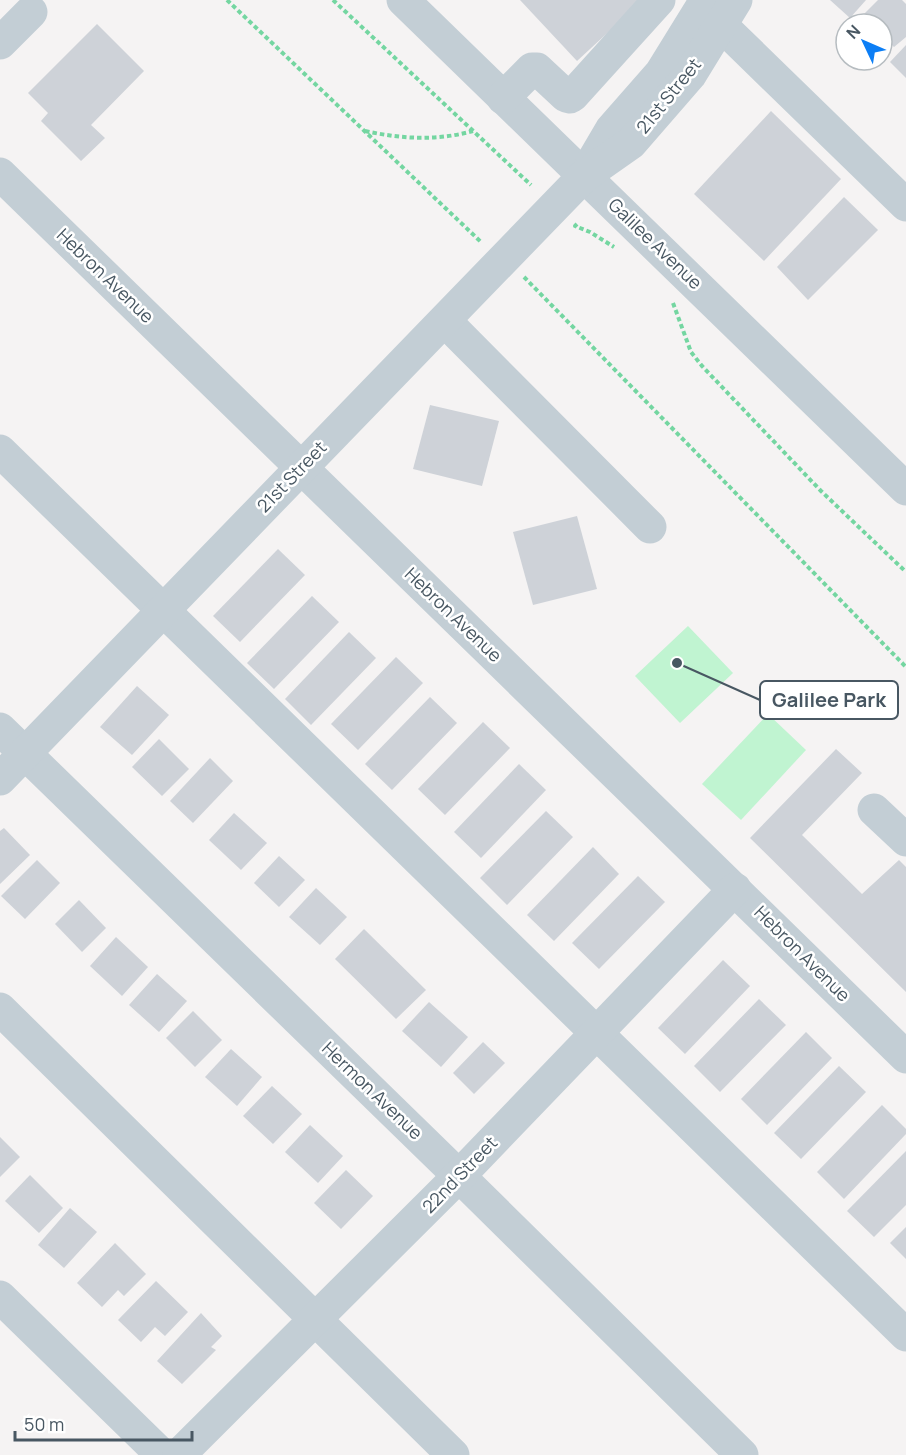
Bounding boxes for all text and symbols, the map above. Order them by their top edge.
north arrow [834,12,894,72]
text: N [841,20,865,43]
street label: 21st Street [630,53,706,138]
street label: Galilee Avenue [604,192,708,294]
street label: Hebron Avenue [52,223,159,328]
street label: 21st Street [251,435,331,517]
street label: Hebron Avenue [400,562,507,667]
callout: Galilee Park [760,681,898,719]
text: Galilee Park [772,686,887,713]
street label: Hebron Avenue [750,900,856,1006]
street label: Hermon Avenue [317,1036,428,1144]
street label: 22nd Street [417,1131,502,1218]
scale bar [15,1404,192,1442]
text: 50 m [24,1412,64,1436]

